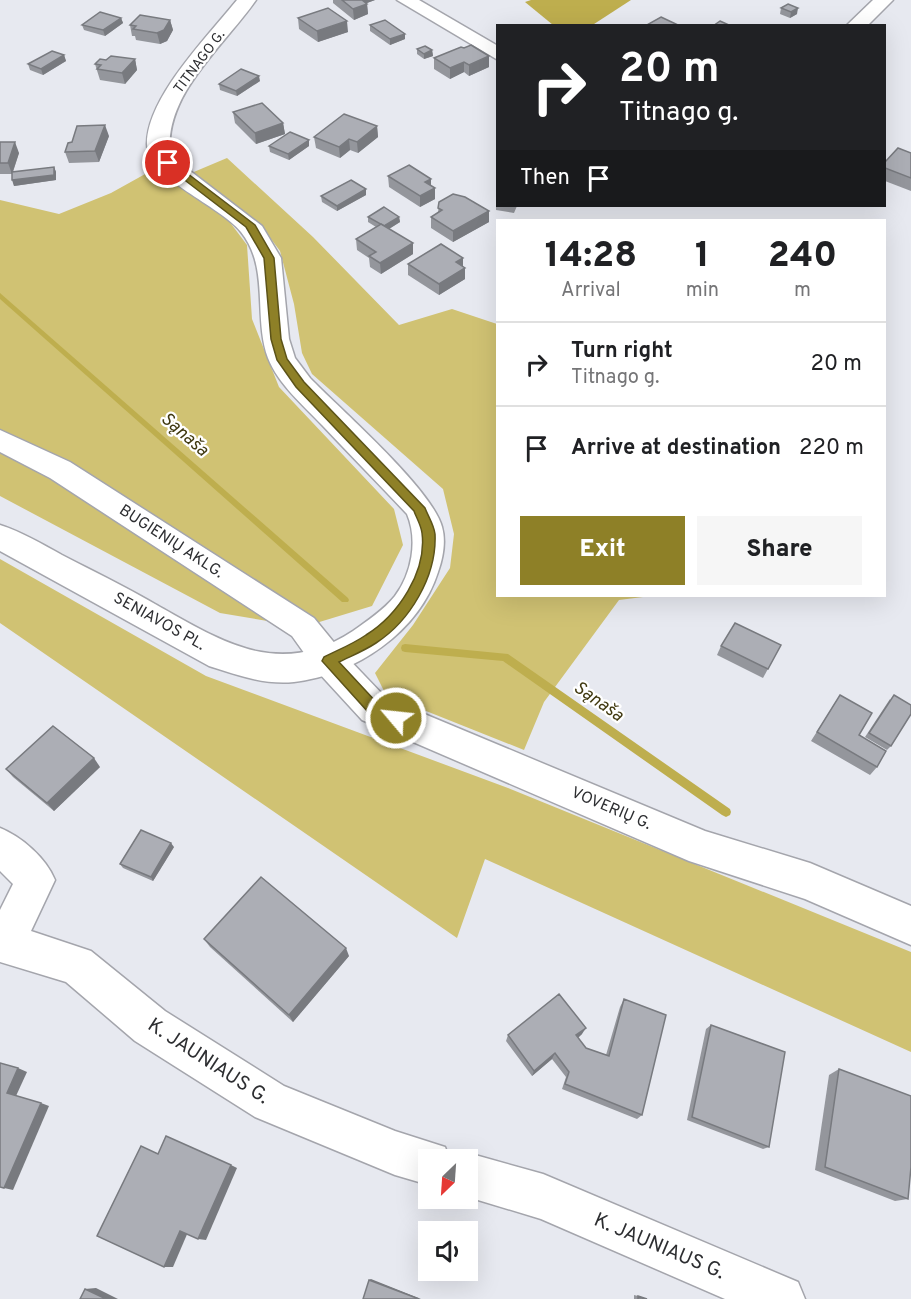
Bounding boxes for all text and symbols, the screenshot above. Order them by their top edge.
street label: TITNAGO G. [171,27,229,97]
text: 20 m [619,44,720,97]
icon: right [520,48,598,126]
text: Titnago g. [619,96,738,130]
pin [142,137,193,188]
icon: arrive [151,146,184,179]
icon: arrive [582,162,615,195]
text: Then [520,165,570,192]
text: 14:28 [545,234,637,280]
text: 1 [695,234,710,280]
text: 240 [768,234,837,280]
text: Arrival [561,278,621,304]
text: min [686,278,719,304]
text: m [794,278,811,304]
text: Turn right [571,338,673,365]
icon: right [520,348,553,381]
text: 20 m [811,351,862,378]
text: Titnago g. [571,365,659,391]
water label: Sąnaša [155,408,213,463]
icon: arrive [520,432,553,465]
text: Arrive at destination [571,435,781,462]
text: 220 m [799,435,864,462]
street label: BUGIENIŲ AKLG. [115,501,227,583]
button: Exit [520,516,685,585]
button: Share [697,516,862,585]
street label: SENIAVOS PL. [110,589,208,655]
water label: Sąnaša [568,677,628,728]
position arrow [364,686,428,750]
street label: VOVERIŲ G. [568,783,654,835]
street label: K. JAUNIAUS G. [142,1013,274,1111]
north arrow [418,1149,478,1209]
map controls [418,1149,478,1281]
street label: K. JAUNIAUS G. [589,1208,729,1286]
button: sound [418,1221,478,1281]

